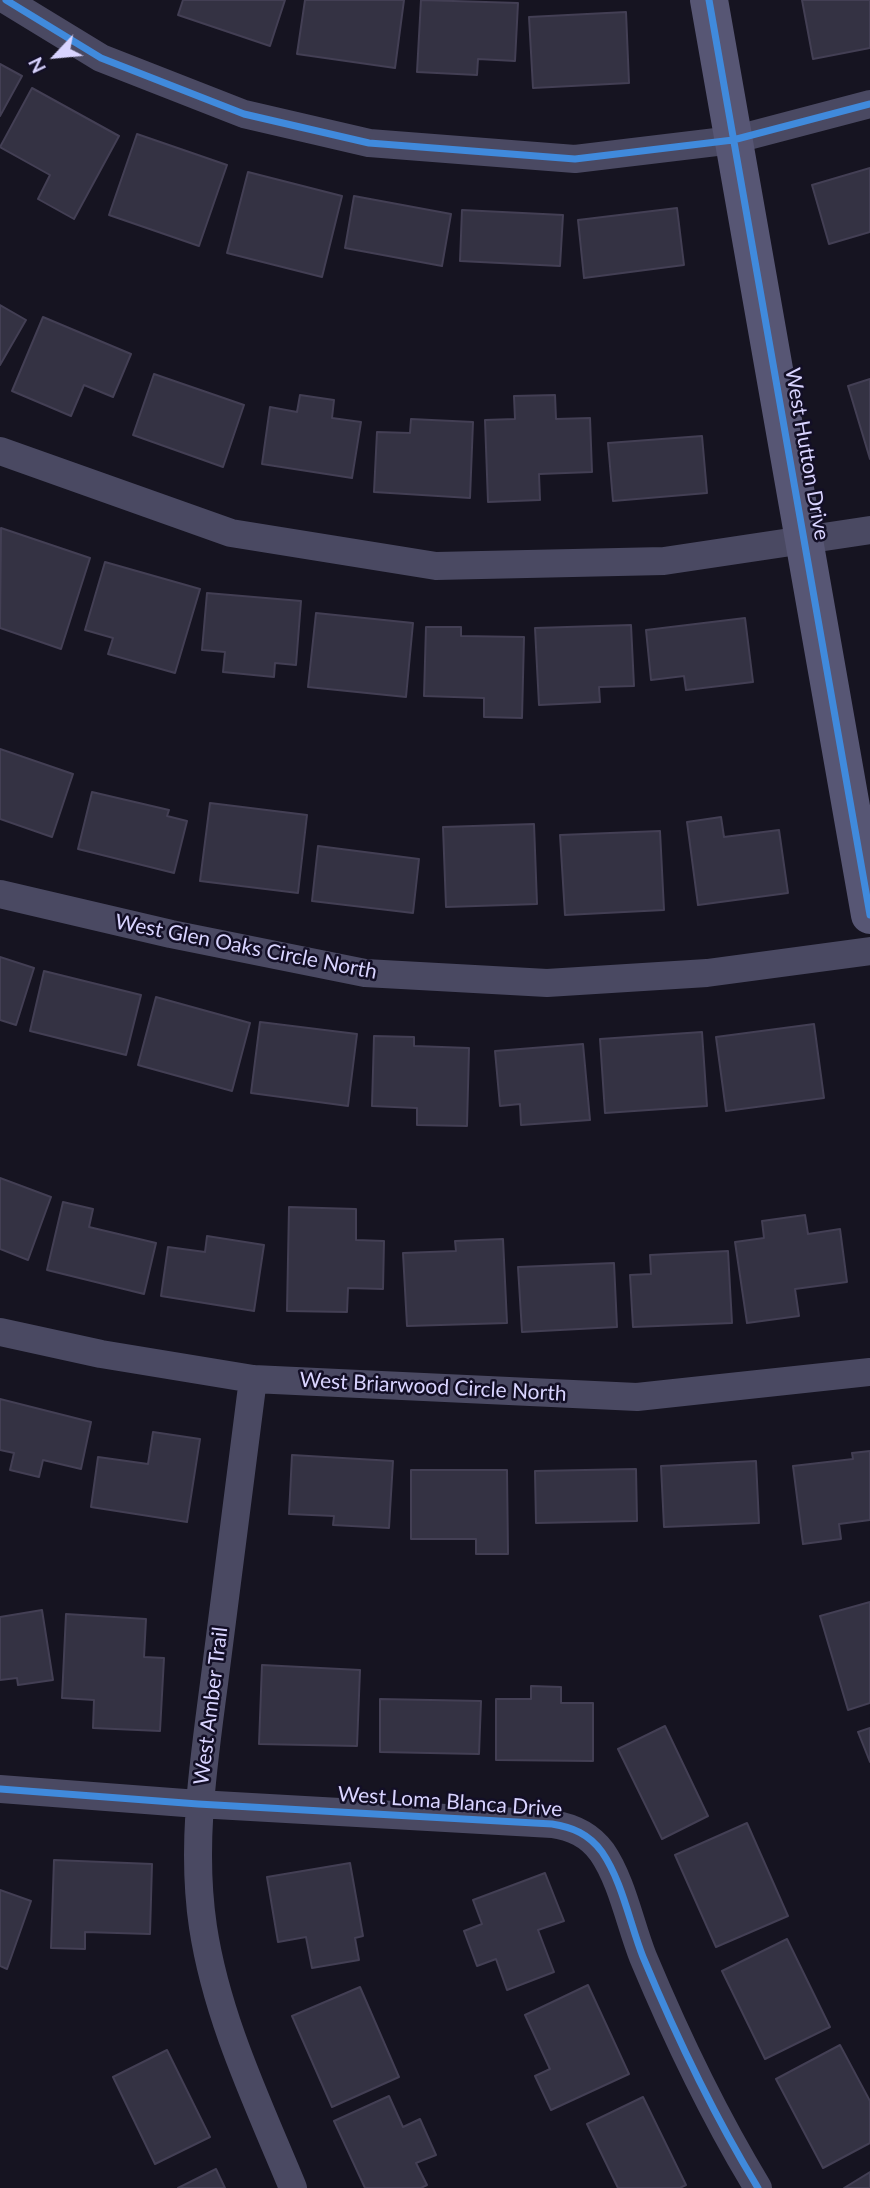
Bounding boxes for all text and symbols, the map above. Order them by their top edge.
north arrow [21,21,91,91]
text: N [23,54,50,77]
street label: West Hutton Drive [779,366,835,542]
street label: West Glen Oaks Circle North [113,909,379,985]
street label: West Briarwood Circle North [299,1367,567,1407]
street label: West Amber Trail [189,1626,233,1786]
street label: West Loma Blanca Drive [337,1782,563,1822]

